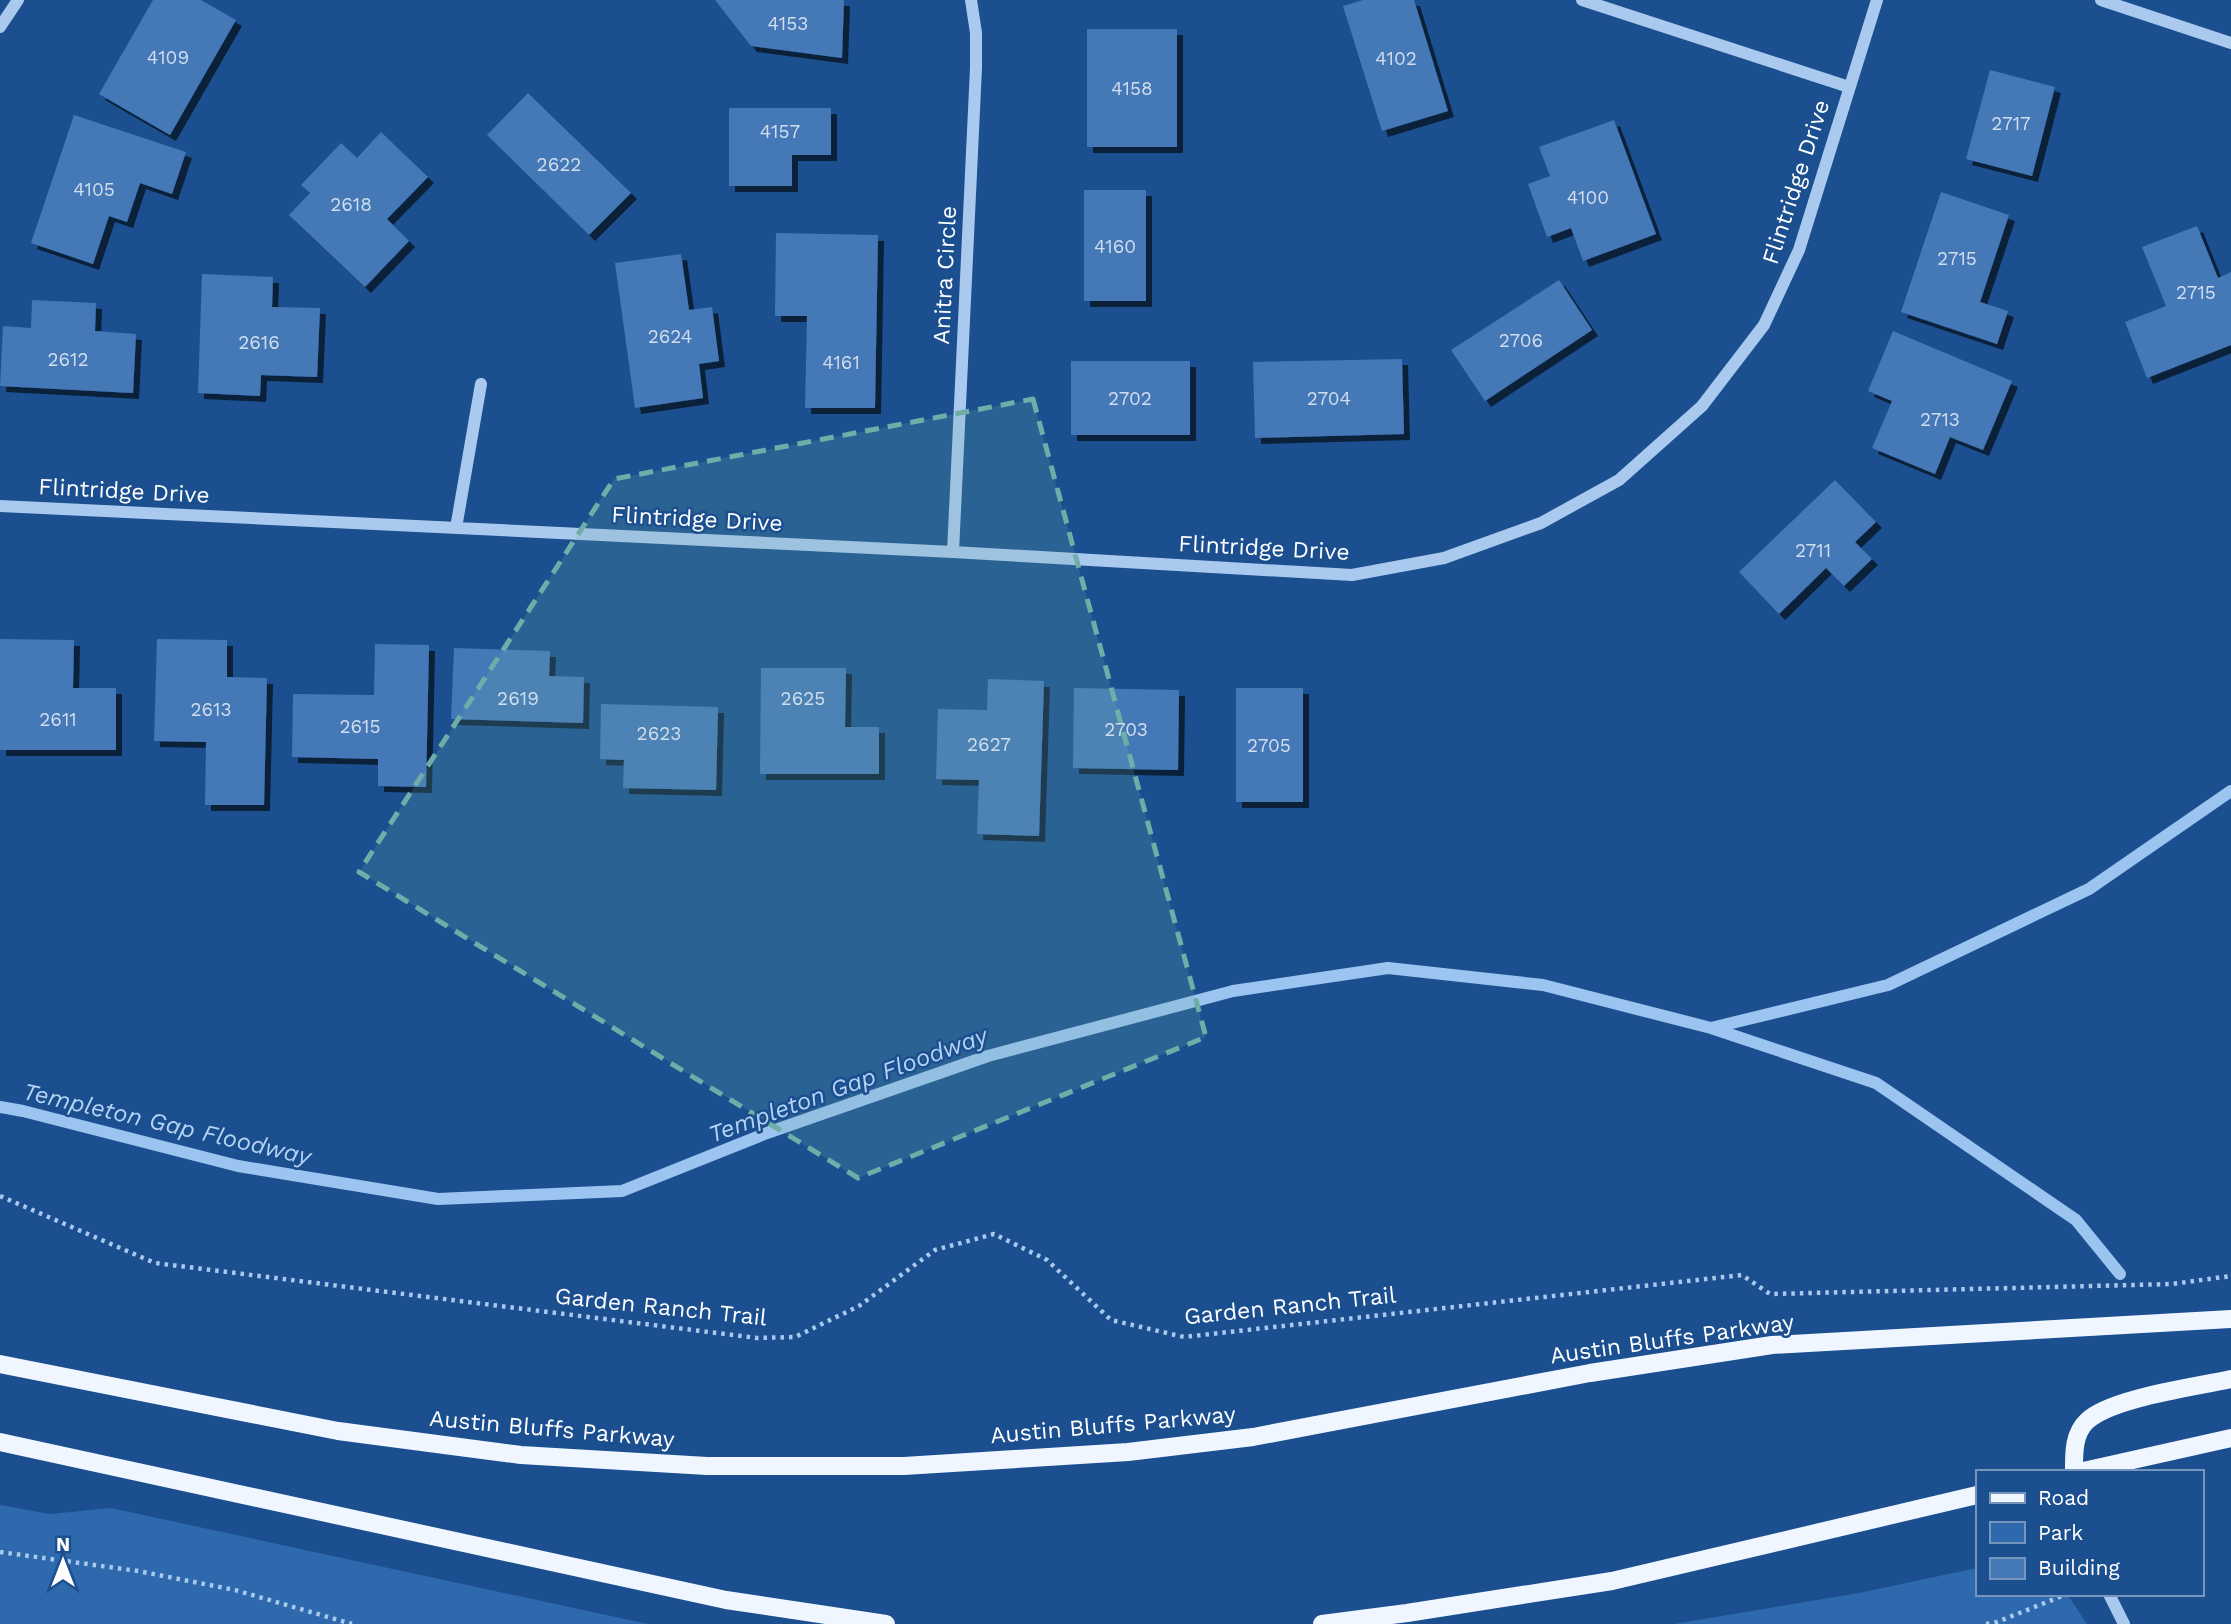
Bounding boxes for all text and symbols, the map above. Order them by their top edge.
house number: 4153 [768,12,808,35]
house number: 4109 [147,46,189,69]
house number: 4102 [1375,47,1417,70]
house number: 4158 [1111,77,1153,100]
street label: Flintridge Drive [1757,96,1835,268]
house number: 2717 [1991,112,2031,135]
house number: 4157 [760,120,800,143]
house number: 2622 [537,153,581,176]
house number: 4105 [73,178,115,201]
house number: 4100 [1567,186,1609,209]
house number: 2618 [330,193,372,216]
street label: Anitra Circle [928,205,962,345]
house number: 4160 [1094,235,1136,258]
house number: 2715 [1937,247,1977,270]
house number: 2715 [2176,281,2216,304]
house number: 2624 [648,325,692,348]
house number: 2706 [1499,329,1543,352]
house number: 2616 [238,331,280,354]
house number: 2612 [47,348,89,371]
house number: 4161 [822,351,860,374]
house number: 2702 [1108,387,1152,410]
house number: 2704 [1307,387,1351,410]
house number: 2713 [1920,408,1960,431]
street label: Flintridge Drive [38,473,210,509]
street label: Flintridge Drive [611,501,783,537]
street label: Flintridge Drive [1178,530,1350,566]
house number: 2711 [1795,539,1831,562]
house number: 2619 [497,687,539,710]
house number: 2625 [781,687,825,710]
house number: 2613 [190,698,232,721]
house number: 2611 [39,708,77,731]
house number: 2615 [339,715,381,738]
house number: 2703 [1104,718,1148,741]
house number: 2623 [637,722,681,745]
house number: 2627 [967,733,1011,756]
house number: 2705 [1247,734,1291,757]
water label: Templeton Gap Floodway [705,1021,993,1149]
water label: Templeton Gap Floodway [20,1077,316,1171]
street label: Garden Ranch Trail [1183,1281,1397,1331]
street label: Garden Ranch Trail [554,1282,768,1332]
street label: Austin Bluffs Parkway [1548,1308,1796,1369]
street label: Austin Bluffs Parkway [989,1401,1237,1449]
street label: Austin Bluffs Parkway [428,1405,676,1453]
legend [1976,1470,2203,1596]
text: Road [2038,1485,2089,1510]
text: Park [2038,1520,2083,1545]
north arrow [28,1526,98,1596]
text: N [56,1533,70,1556]
text: Building [2038,1555,2120,1580]

